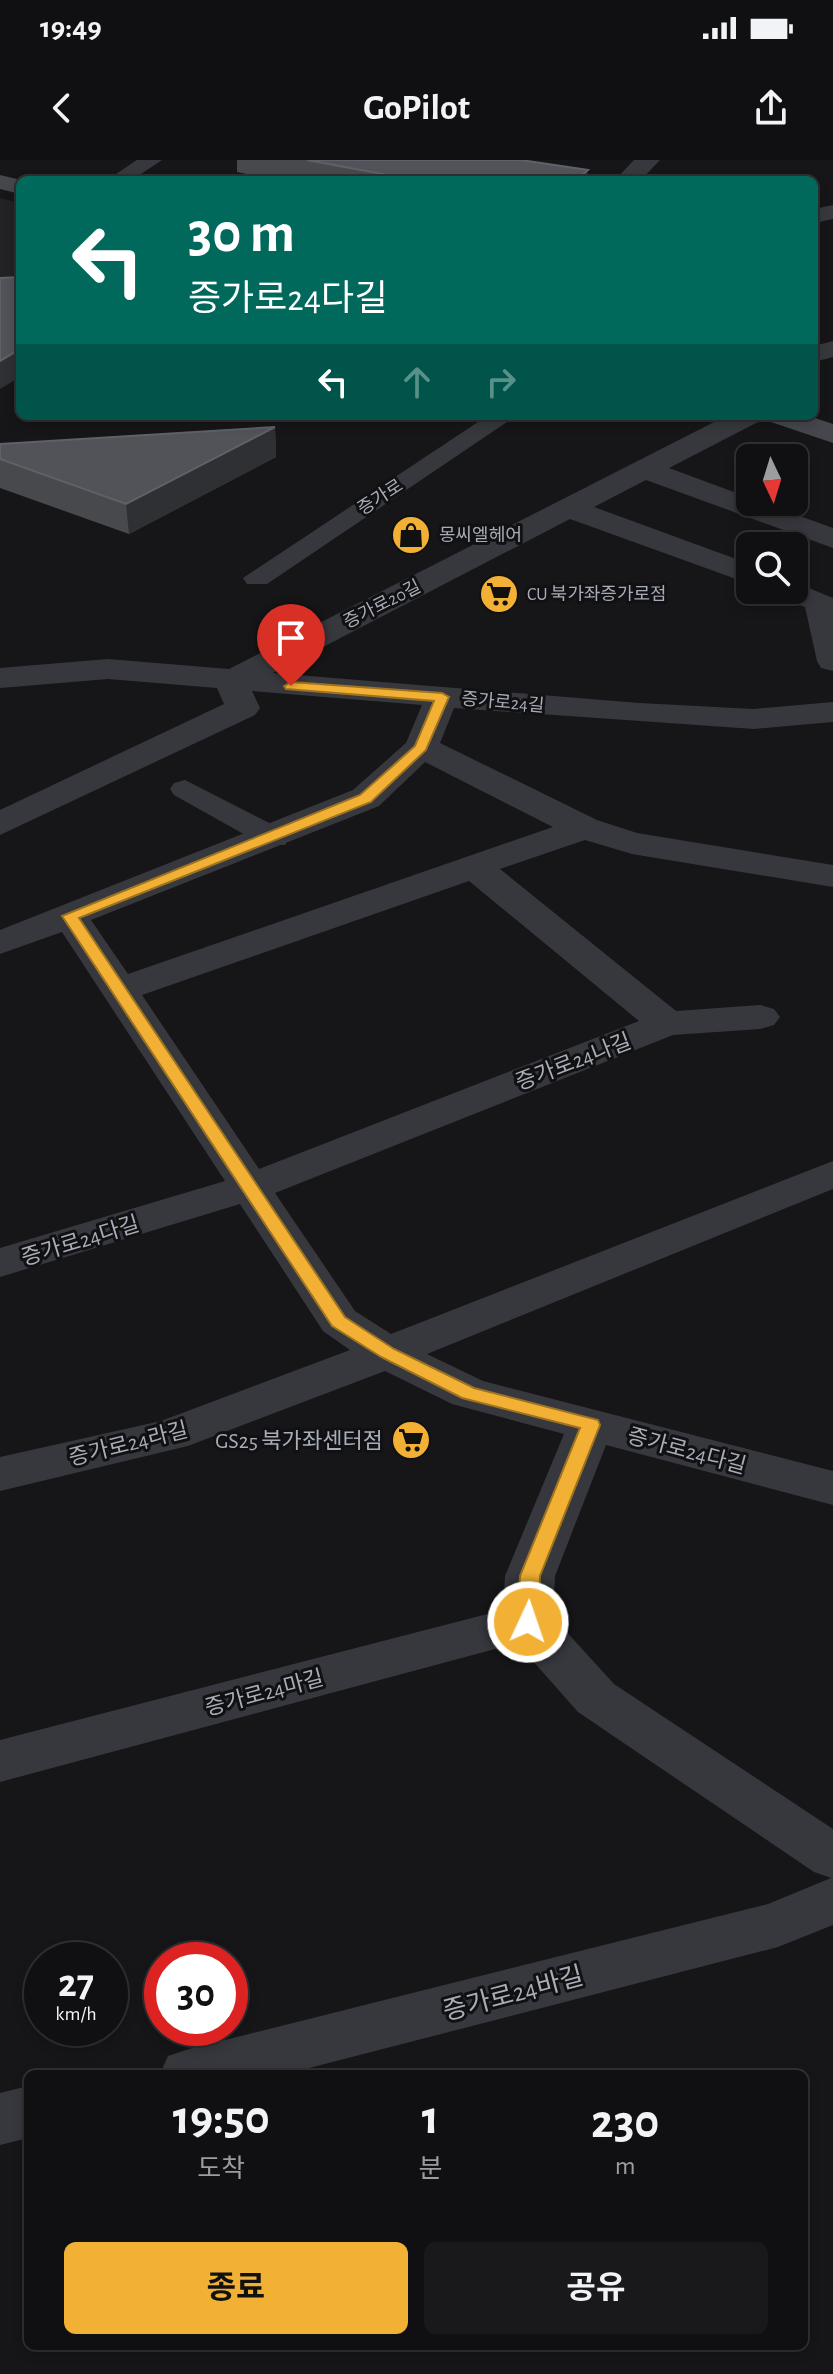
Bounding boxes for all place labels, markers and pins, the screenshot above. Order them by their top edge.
shop icon: 몽씨엘헤어 [390,514,432,556]
place label: 몽씨엘헤어 [439,525,522,545]
supermarket icon: CU 북가좌증가로점 [478,573,520,615]
place label: CU 북가좌증가로점 [527,584,667,604]
pin [257,604,325,686]
supermarket icon: GS25 북가좌센터점 [390,1419,432,1461]
place label: GS25 북가좌센터점 [215,1429,383,1452]

